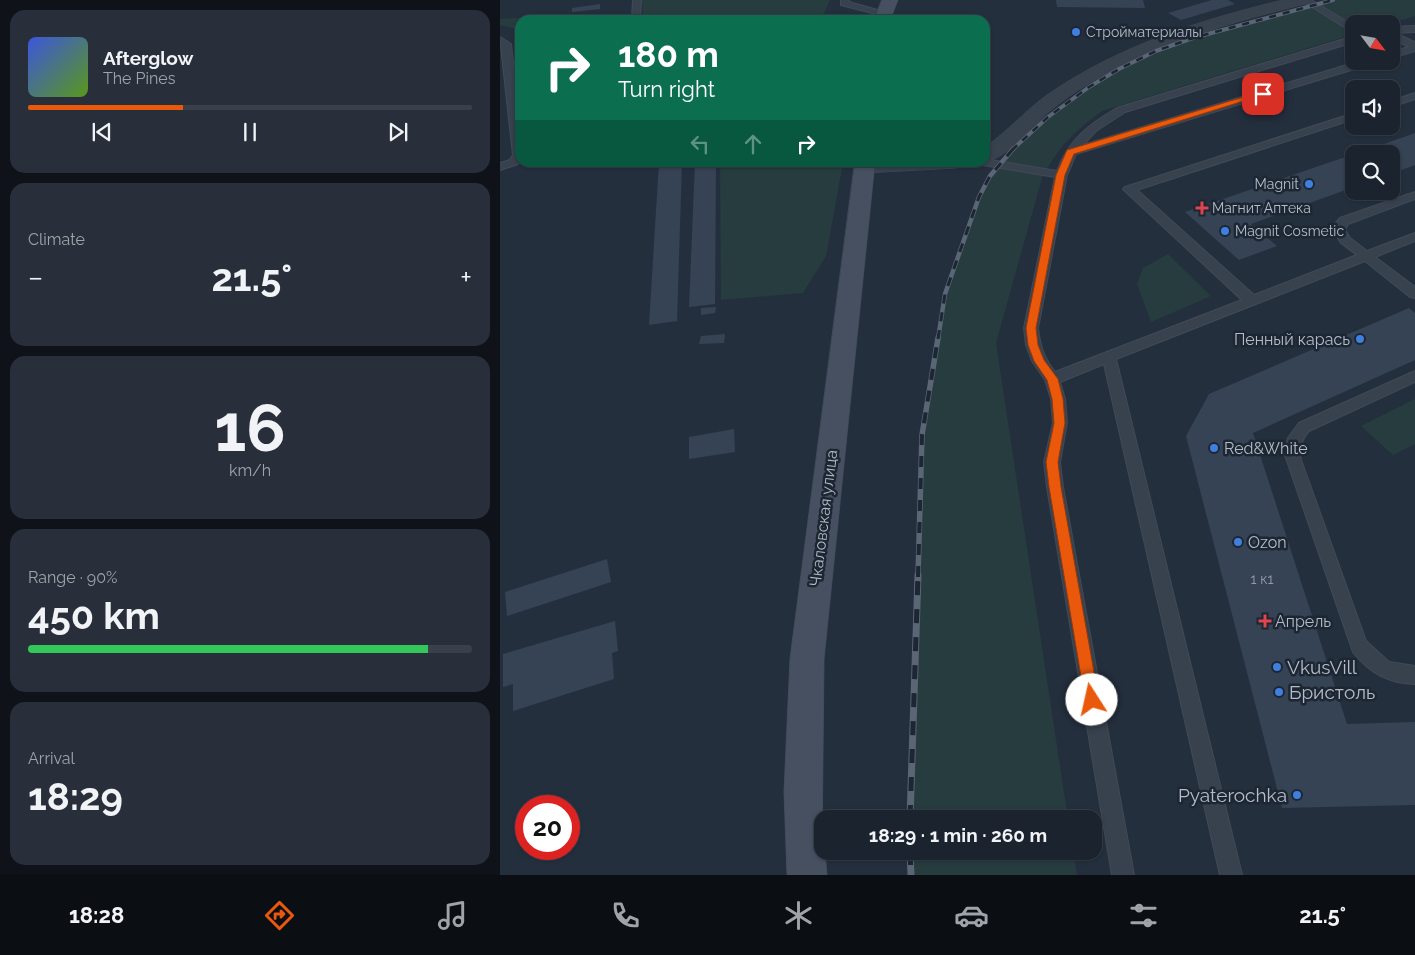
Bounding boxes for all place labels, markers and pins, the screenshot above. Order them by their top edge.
place label: Стройматериалы [1086,24,1202,40]
marker: Стройматериалы [1070,26,1082,38]
pin [1242,73,1284,115]
place label: Magnit [1255,176,1299,192]
marker: Magnit [1303,178,1315,190]
place label: Магнит Аптека [1212,200,1311,216]
marker: Магнит Аптека [1196,202,1208,214]
place label: Magnit Cosmetic [1235,223,1344,239]
marker: Magnit Cosmetic [1219,225,1231,237]
place label: Пенный карась [1234,330,1350,349]
marker: Пенный карась [1354,333,1366,345]
place label: Red&White [1224,439,1308,458]
marker: Red&White [1208,442,1220,454]
place label: Ozon [1248,533,1287,552]
marker: Ozon [1232,536,1244,548]
place label: Апрель [1275,612,1331,631]
marker: Апрель [1259,615,1271,627]
place label: VkusVill [1287,656,1358,678]
marker: VkusVill [1271,661,1283,673]
place label: Бристоль [1289,681,1375,703]
marker: Бристоль [1273,686,1285,698]
place label: Pyaterochka [1178,784,1287,806]
marker: Pyaterochka [1291,789,1303,801]

